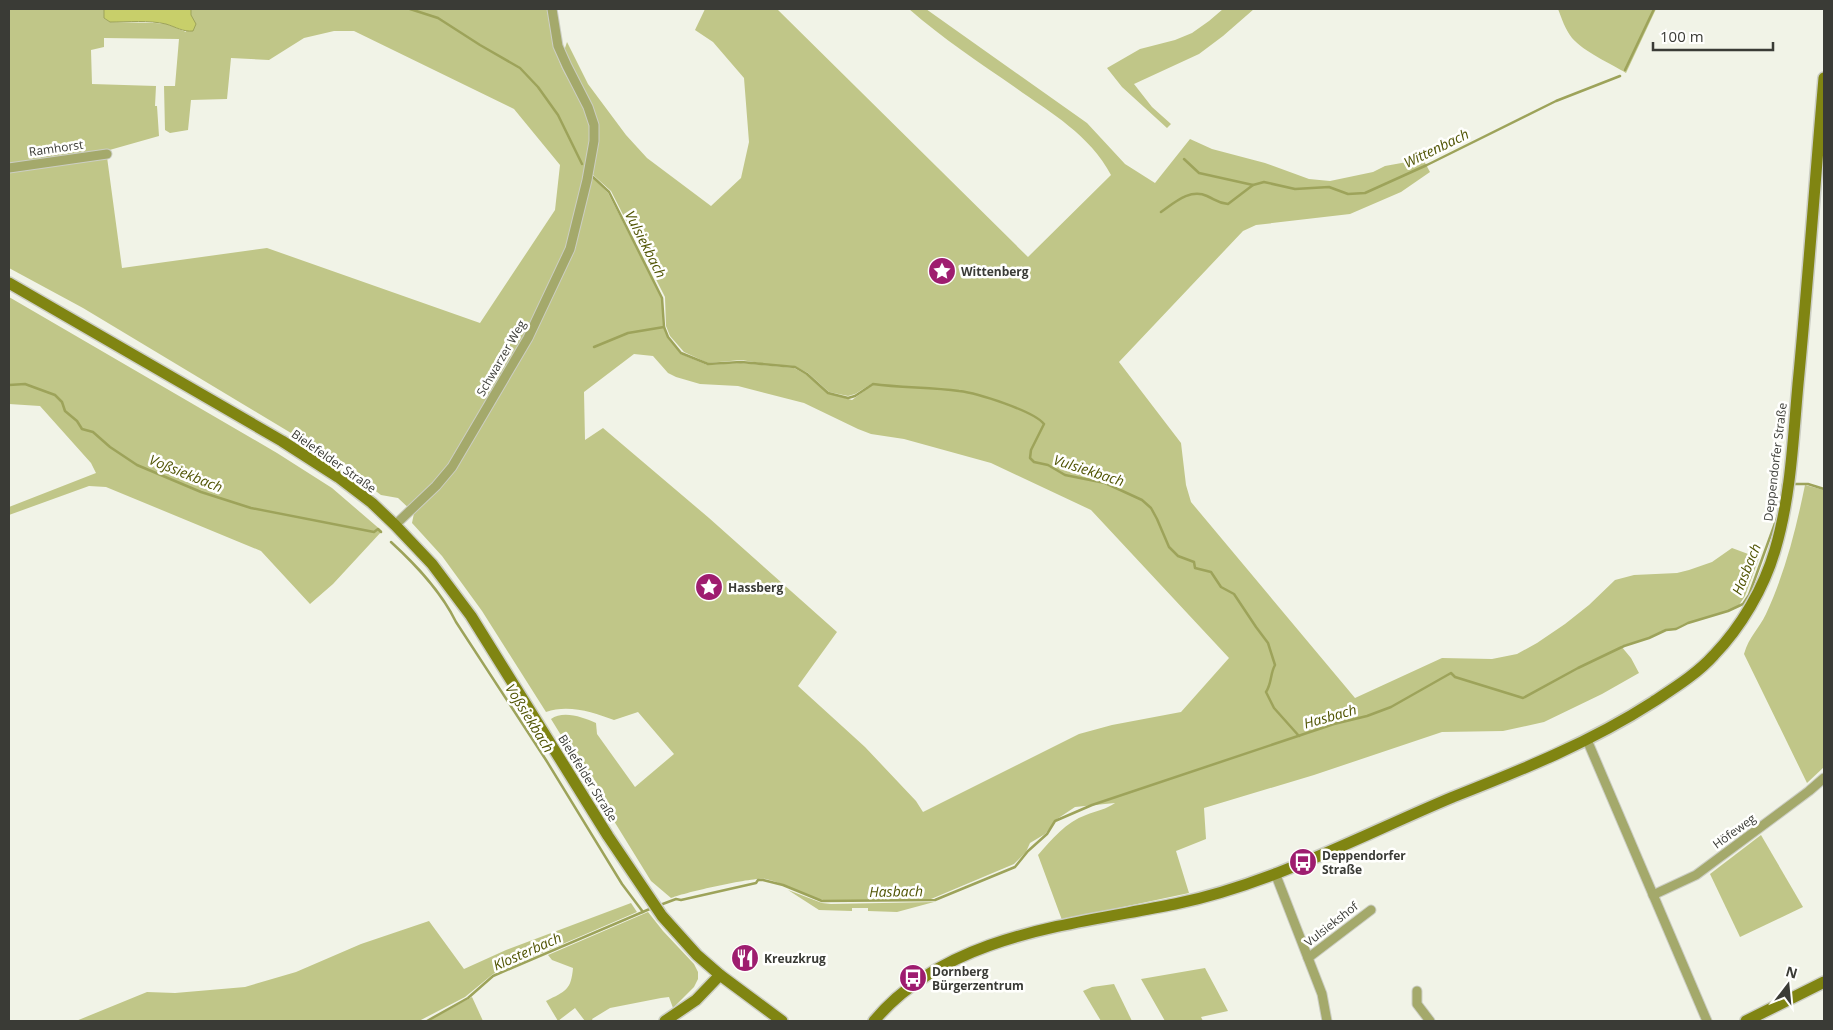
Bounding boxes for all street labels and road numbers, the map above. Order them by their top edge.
street label: Ramhorst [28,136,84,160]
street label: Schwarzer Weg [472,316,530,399]
street label: Deppendorfer Straße [1759,402,1791,522]
street label: Bielefelder Straße [288,425,380,497]
street label: Bielefelder Straße [554,731,622,825]
street label: Höfeweg [1709,809,1759,852]
street label: Vulsiekshof [1301,897,1362,950]

